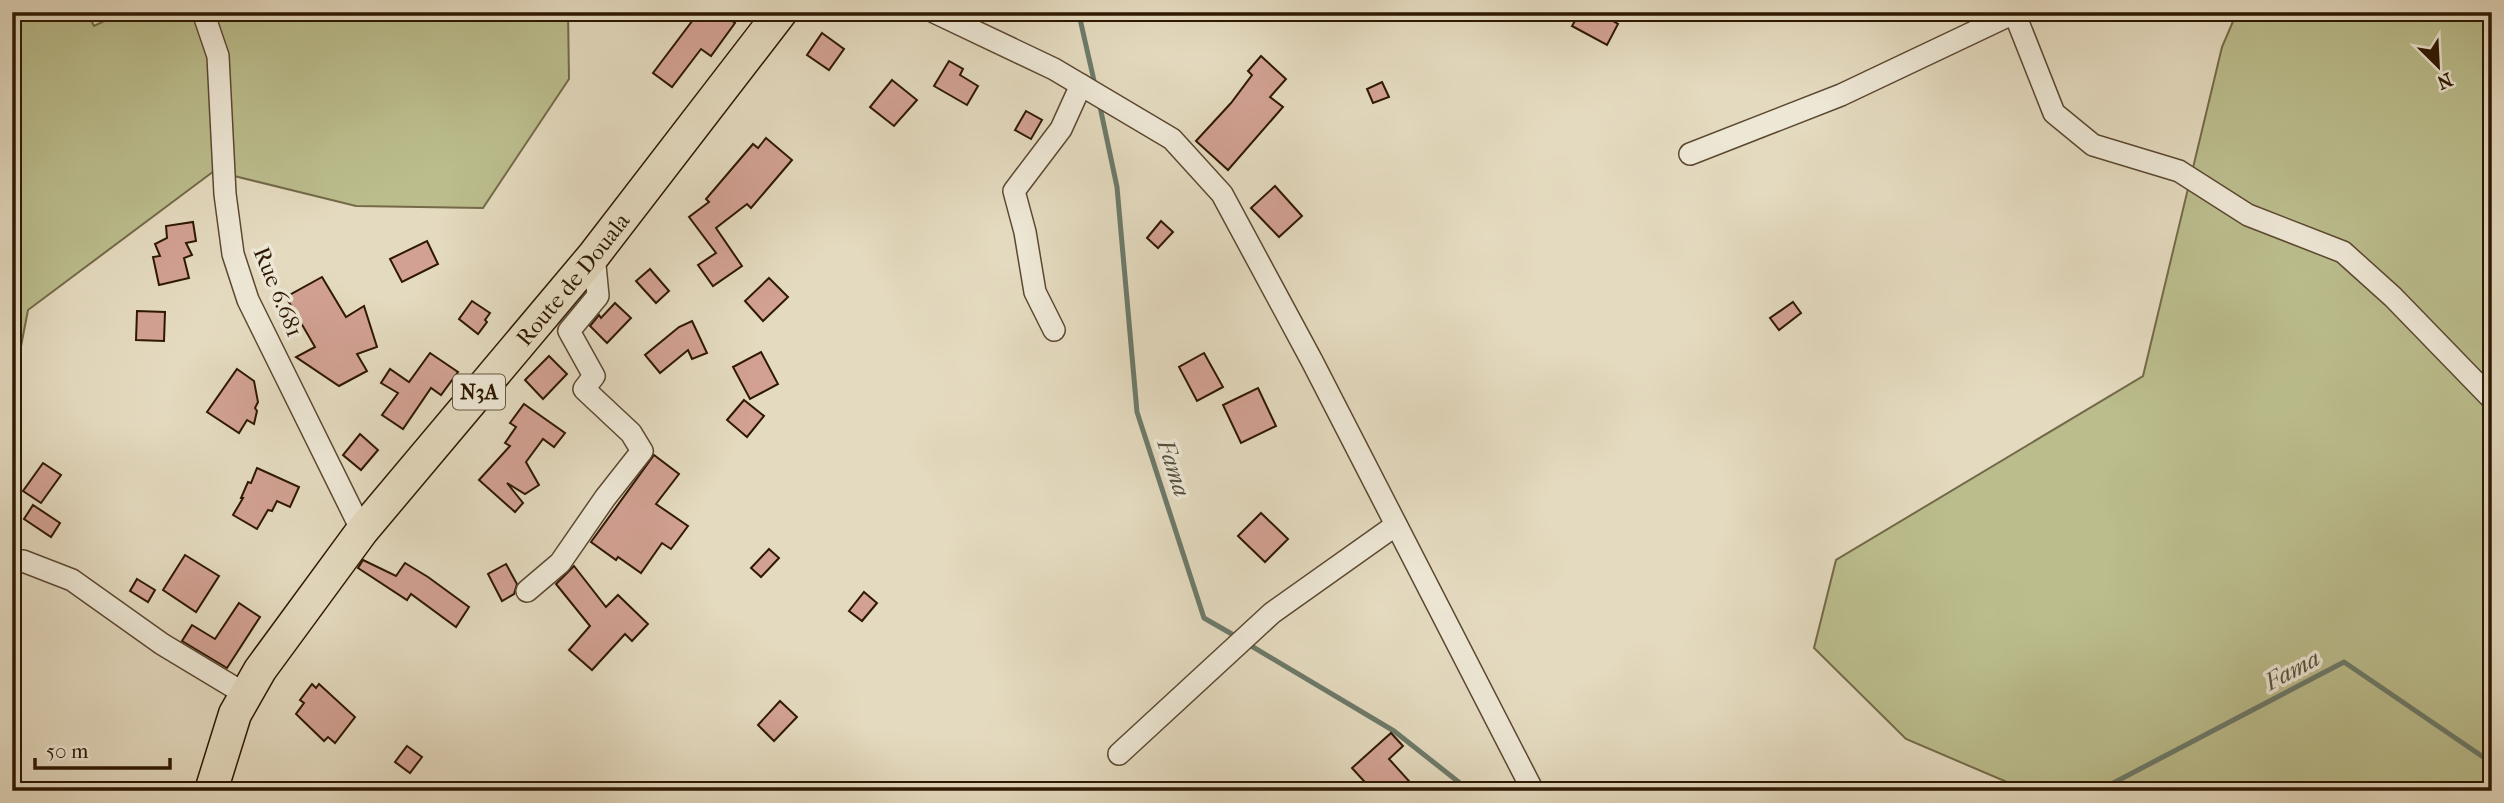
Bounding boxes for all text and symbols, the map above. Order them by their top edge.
north arrow [2402,32,2472,102]
text: N [2433,68,2456,94]
street label: Route de Douala [510,207,635,351]
street label: Rue 6.681 [248,243,308,341]
road number: N3A [453,374,505,410]
water label: Fama [1151,435,1196,500]
water label: Fama [2259,644,2324,697]
scale bar [35,726,170,770]
text: 50 m [46,739,89,763]

